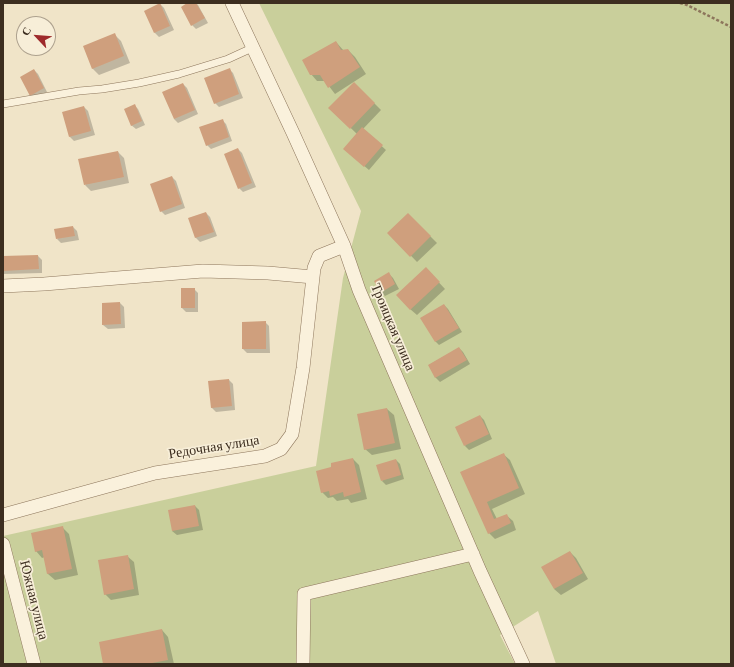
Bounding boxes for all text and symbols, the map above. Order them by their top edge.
north arrow [16,16,56,56]
text: С [19,25,33,37]
street label: Троицкая улица [367,281,419,373]
street label: Редочная улица [167,432,261,462]
street label: Южная улица [16,558,52,642]

